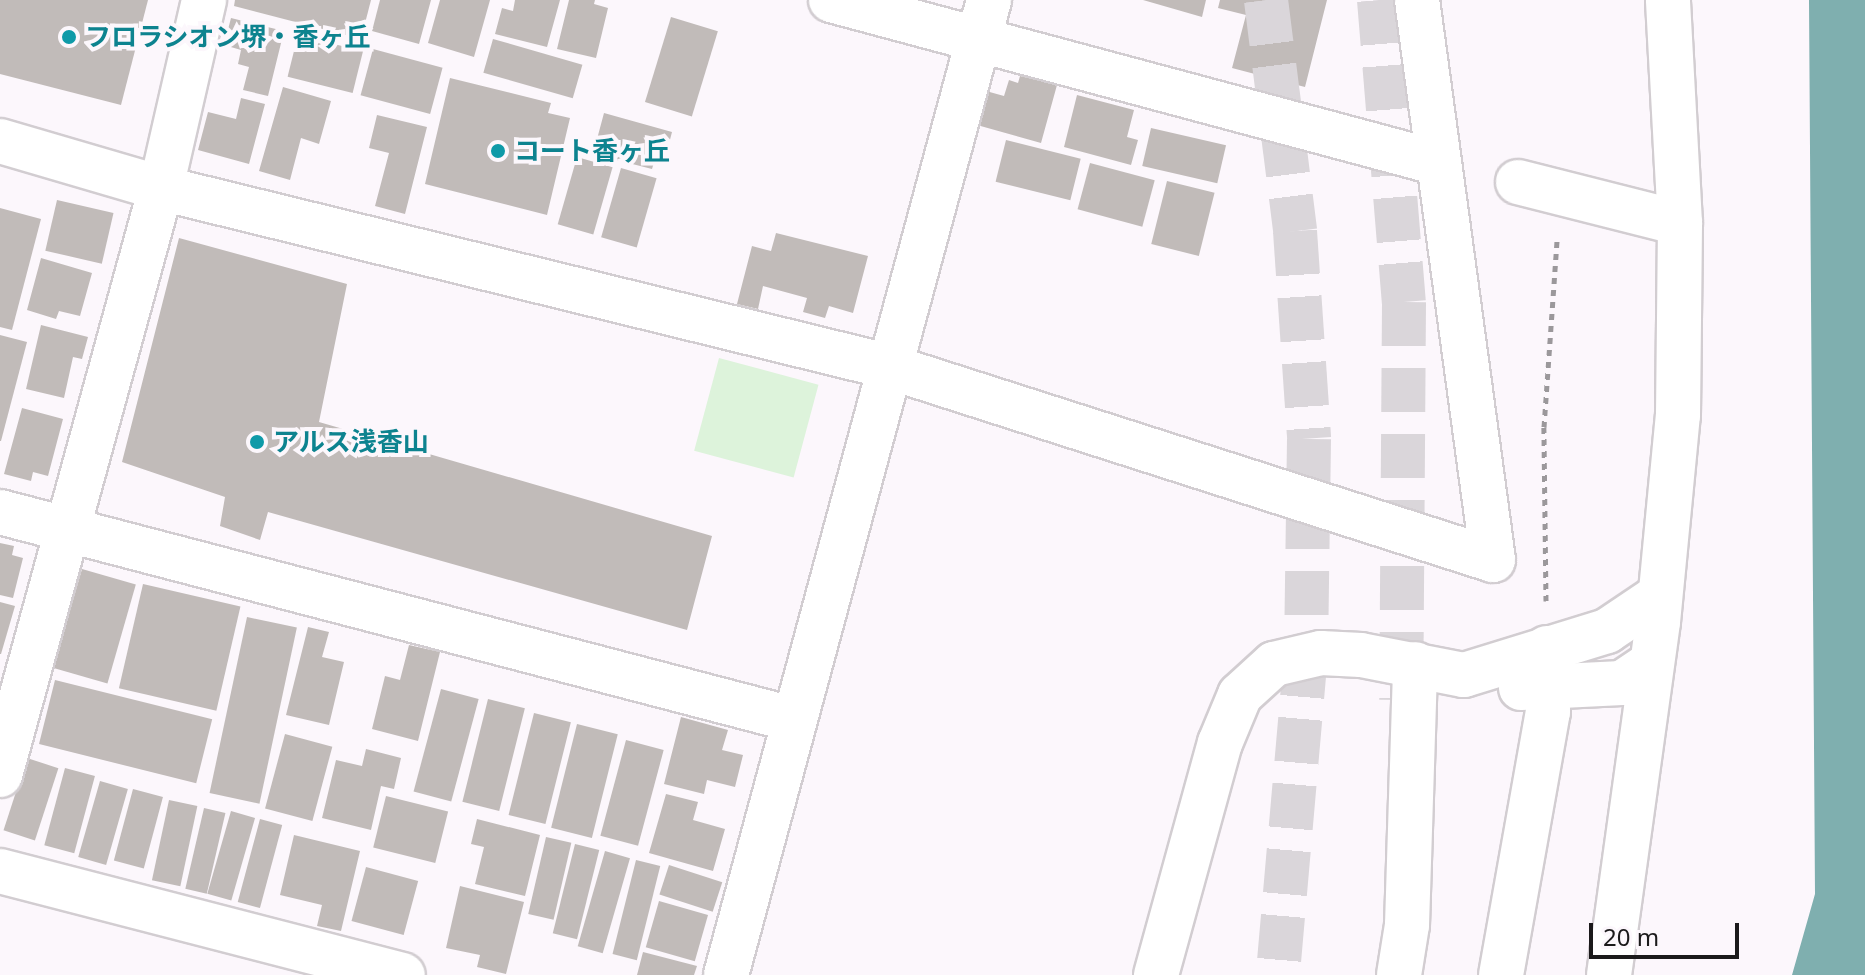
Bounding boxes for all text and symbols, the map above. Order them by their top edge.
place label: フロラシオン堺・香ヶ丘 [85,21,371,53]
marker: フロラシオン堺・香ヶ丘 [60,28,78,46]
place label: コート香ヶ丘 [514,135,670,167]
marker: コート香ヶ丘 [489,142,507,160]
place label: アルス浅香山 [273,426,429,458]
marker: アルス浅香山 [248,433,266,451]
scale bar [1593,907,1743,957]
text: 20 m [1603,920,1659,953]

